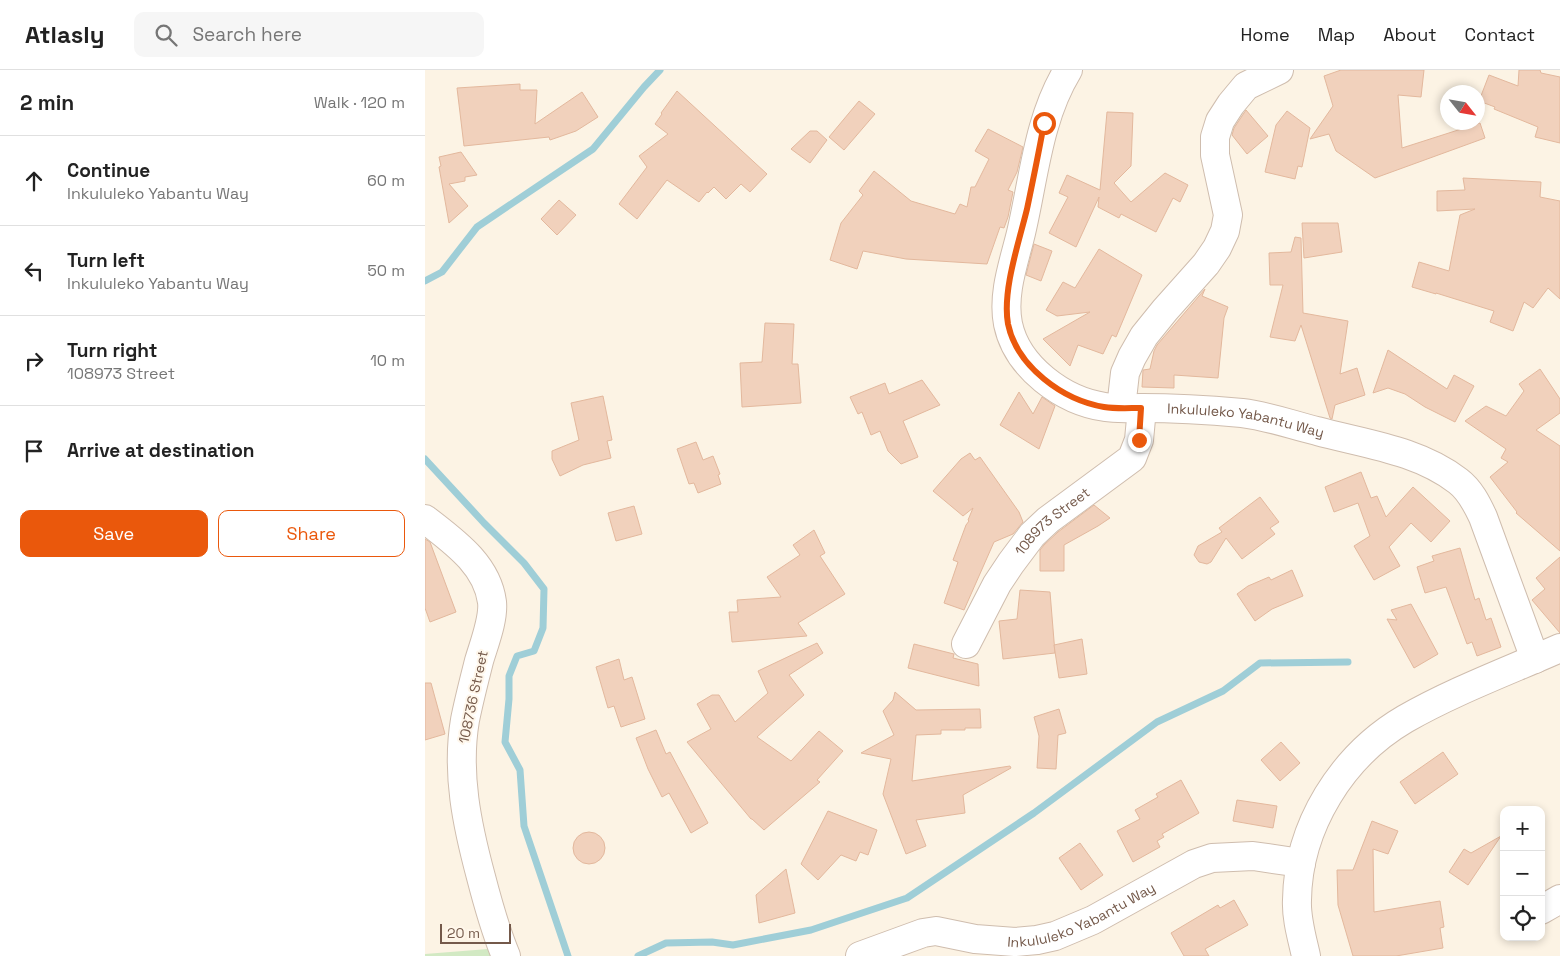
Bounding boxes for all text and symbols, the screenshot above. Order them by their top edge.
search box [134,12,484,57]
text: Atlasly [25,19,104,50]
icon: search [152,21,180,49]
text: Search here [192,22,302,47]
text: Home [1241,23,1290,46]
text: Map [1318,23,1355,46]
text: About [1383,23,1437,46]
text: Contact [1465,23,1535,46]
north arrow [1440,85,1485,130]
text: 2 min [20,89,74,116]
text: Walk · 120 m [314,92,405,113]
route start [1033,112,1056,135]
text: Continue [67,158,150,183]
icon: ahead [20,167,48,195]
text: 60 m [367,170,405,191]
text: Inkululeko Yabantu Way [67,183,249,204]
text: Turn left [67,248,145,273]
icon: left [20,257,48,285]
text: 50 m [367,260,405,281]
text: Inkululeko Yabantu Way [67,273,249,294]
text: Turn right [67,338,157,363]
icon: right [20,347,48,375]
text: 10 m [370,350,405,371]
text: 108973 Street [67,363,175,384]
street label: Inkululeko Yabantu Way [1167,399,1326,441]
route end [1128,429,1151,452]
icon: arrive [20,437,48,465]
text: Arrive at destination [67,438,255,463]
street label: 108973 Street [1011,483,1093,559]
button: Save [20,510,208,557]
button: Share [218,510,405,557]
street label: 108736 Street [454,649,492,745]
map controls [1500,806,1545,941]
button: + [1500,806,1545,851]
button: − [1500,851,1545,896]
street label: Inkululeko Yabantu Way [1007,878,1158,951]
button: locate [1500,896,1545,941]
scale bar [440,921,511,944]
text: 20 m [447,924,480,942]

